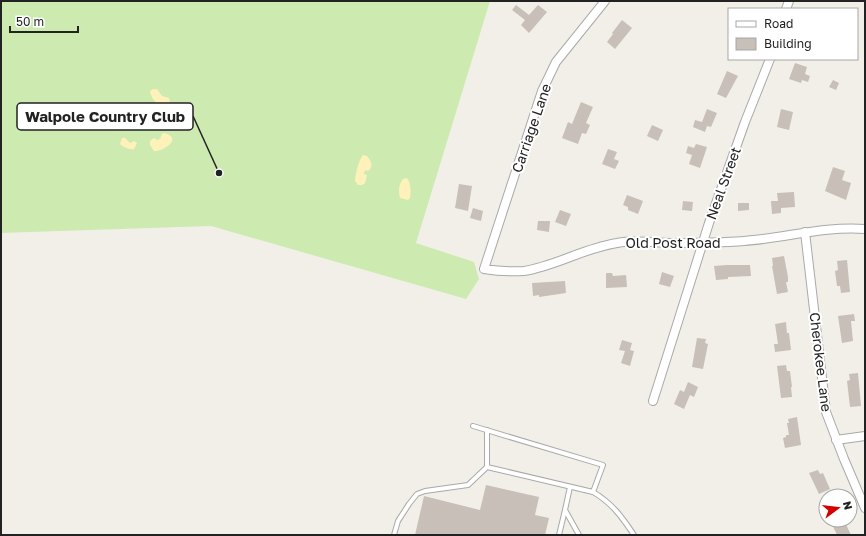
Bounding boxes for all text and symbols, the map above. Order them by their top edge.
scale bar [10,8,78,34]
legend [728,8,858,60]
text: 50 m [16,14,44,29]
text: Road [764,16,793,31]
text: Building [764,36,812,51]
street label: Carriage Lane [508,81,554,175]
callout: Walpole Country Club [17,103,193,130]
text: Walpole Country Club [25,107,185,125]
street label: Neal Street [702,144,744,222]
street label: Old Post Road [625,234,721,251]
street label: Cherokee Lane [806,311,836,413]
north arrow [818,488,858,528]
text: N [841,500,856,511]

